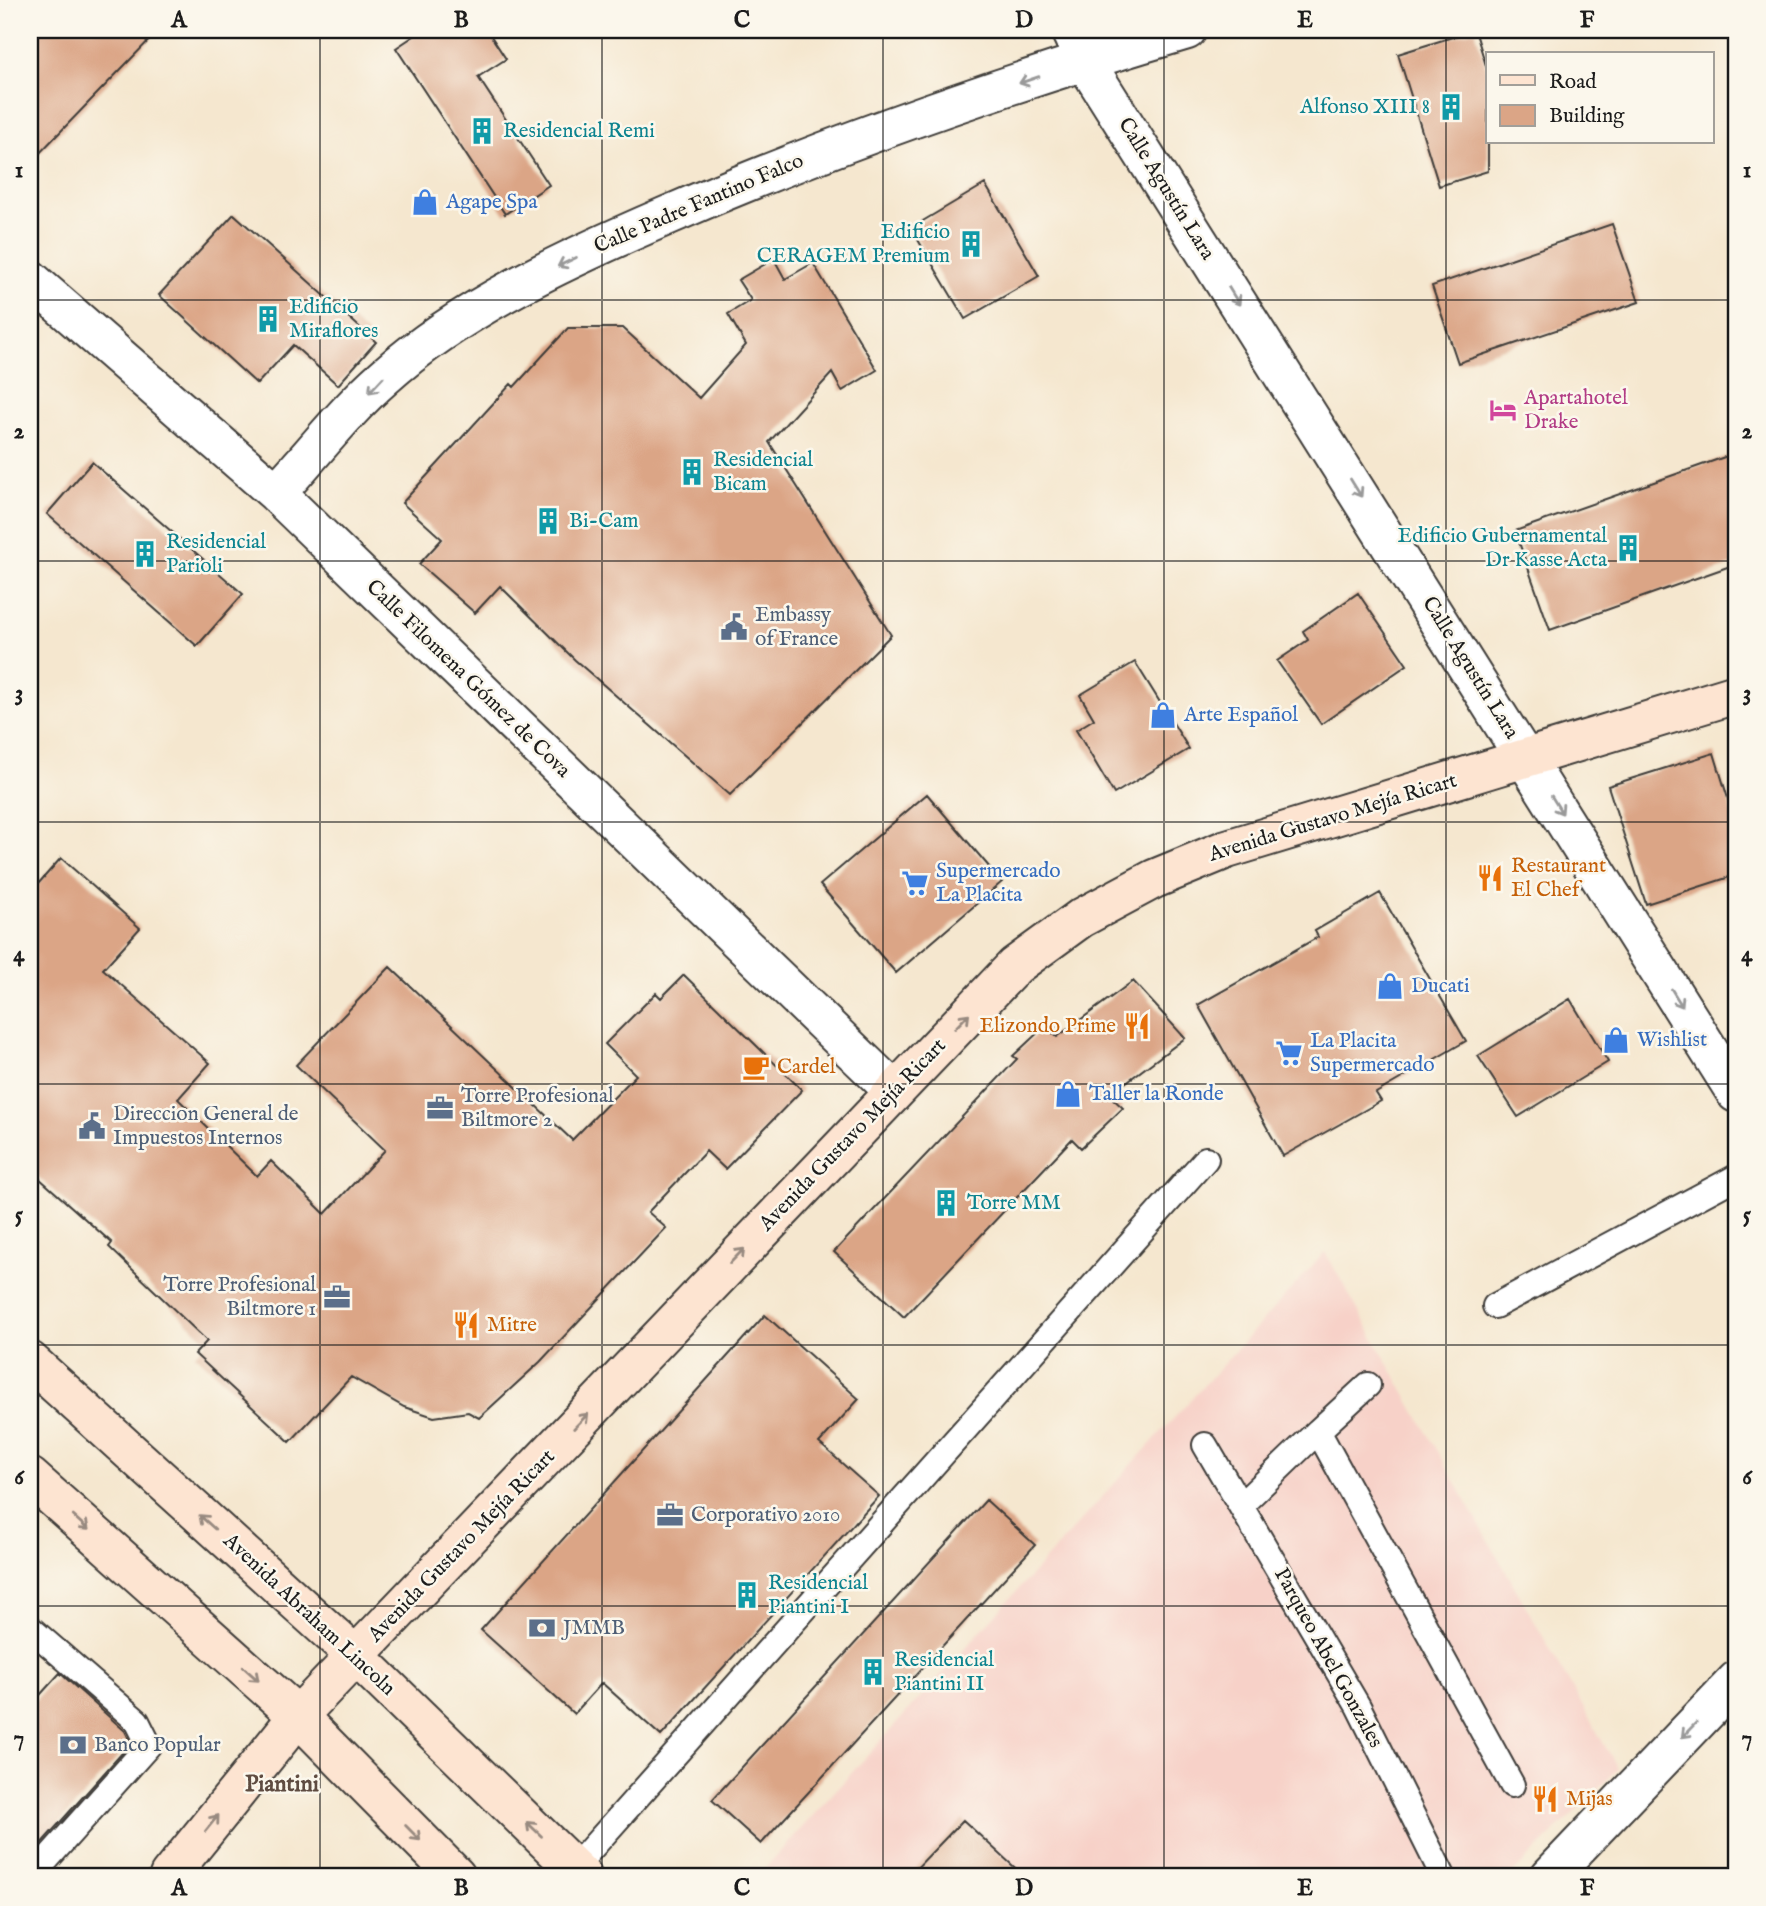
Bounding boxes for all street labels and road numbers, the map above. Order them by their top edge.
street label: Calle Agustín Lara [1111,113,1221,266]
street label: Calle Padre Fantino Falco [590,148,808,260]
street label: Calle Filomena Gómez de Cova [360,574,577,785]
street label: Calle Agustín Lara [1415,592,1525,745]
street label: Avenida Gustavo Mejía Ricart [1205,767,1460,869]
street label: Avenida Gustavo Mejía Ricart [753,1033,952,1238]
street label: Avenida Gustavo Mejía Ricart [362,1444,561,1649]
street label: Avenida Abraham Lincoln [216,1527,401,1702]
street label: Parqueo Abel Gonzales [1267,1563,1389,1753]

